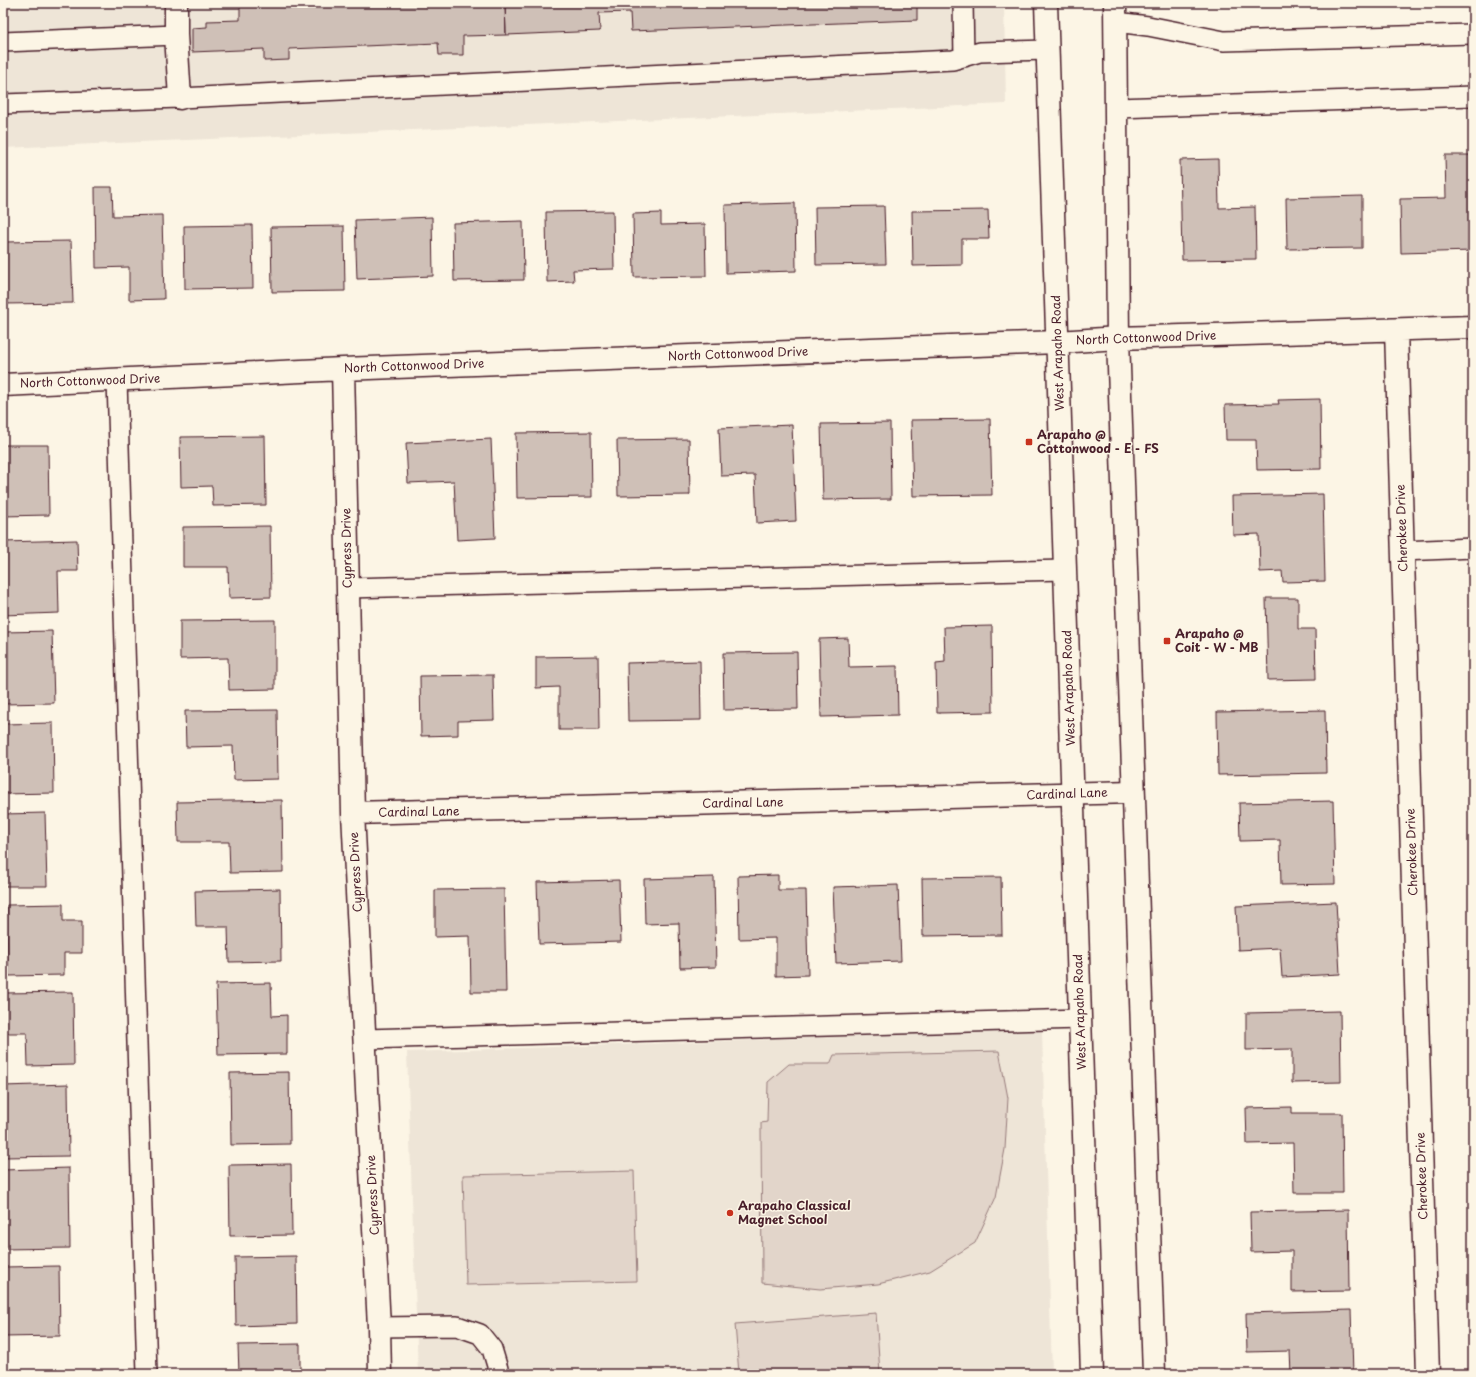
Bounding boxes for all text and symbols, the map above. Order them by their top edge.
street label: West Arapaho Road [1046,295,1068,411]
street label: North Cottonwood Drive [1076,326,1216,348]
street label: North Cottonwood Drive [668,342,808,364]
street label: North Cottonwood Drive [344,354,484,376]
street label: North Cottonwood Drive [20,369,160,391]
place label: Arapaho @ Cottonwood - E - FS [1037,425,1159,457]
marker: Arapaho @ Cottonwood - E - FS [1024,437,1034,447]
street label: Cherokee Drive [1390,484,1412,572]
street label: Cypress Drive [336,507,356,588]
place label: Arapaho @ Coit - W - MB [1175,624,1259,656]
street label: West Arapaho Road [1057,630,1079,746]
marker: Arapaho @ Coit - W - MB [1162,636,1172,646]
street label: Cardinal Lane [1026,783,1108,803]
street label: Cardinal Lane [702,792,784,812]
street label: Cardinal Lane [378,801,460,821]
street label: Cherokee Drive [1400,808,1422,896]
street label: Cypress Drive [344,831,366,913]
street label: West Arapaho Road [1068,954,1090,1070]
street label: Cherokee Drive [1410,1132,1432,1220]
street label: Cypress Drive [361,1154,383,1236]
place label: Arapaho Classical Magnet School [738,1196,851,1228]
marker: Arapaho Classical Magnet School [725,1208,735,1218]

